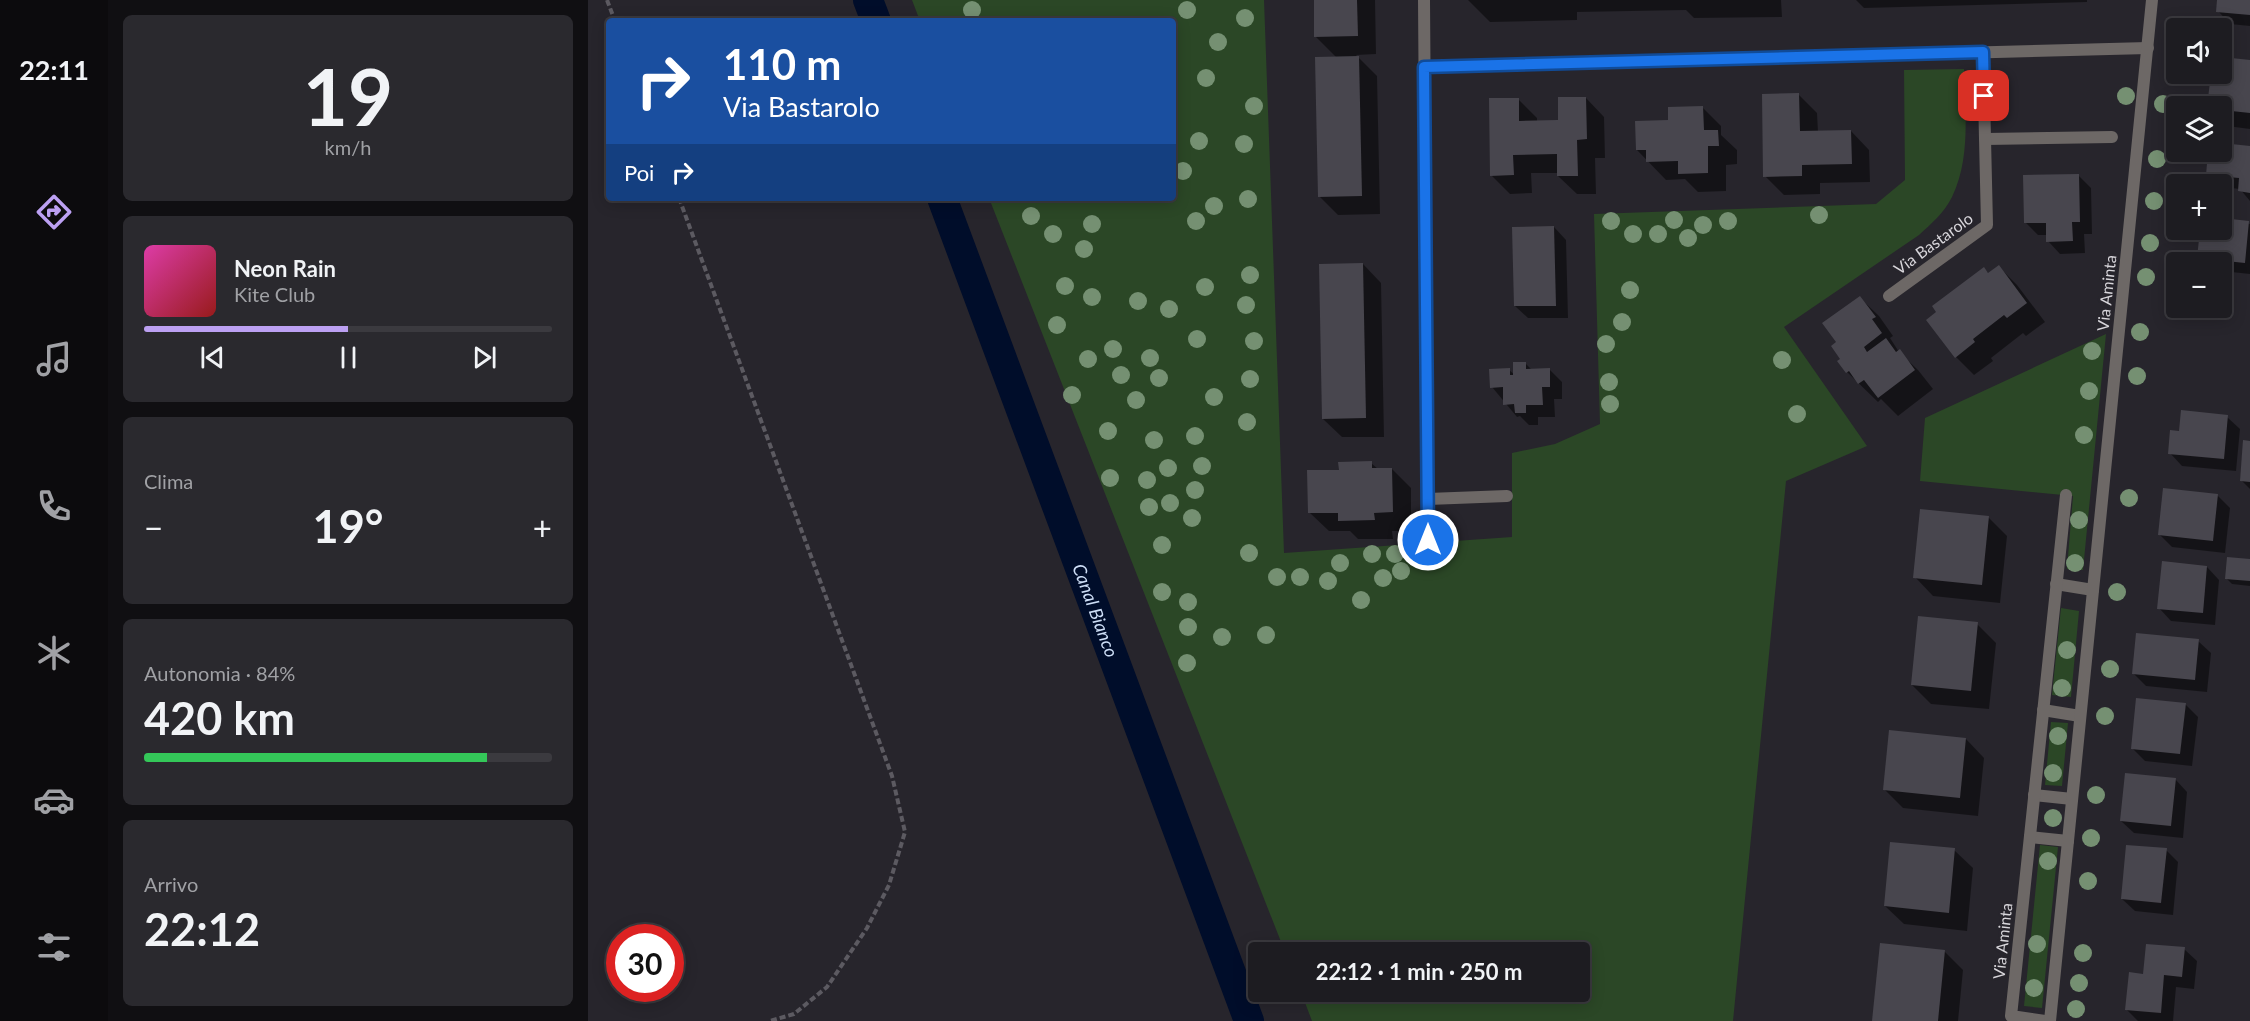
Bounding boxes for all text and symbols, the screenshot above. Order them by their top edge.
map controls [2166,18,2232,318]
button: sound [2166,18,2232,84]
text: 110 m [723,39,841,89]
icon: right [624,42,702,120]
text: 19 [303,49,393,143]
text: 22:11 [19,53,89,86]
pin [1958,70,2009,121]
icon: arrive [1967,79,2000,112]
text: Via Bastarolo [723,90,880,123]
button: layers [2166,96,2232,162]
text: km/h [325,135,371,159]
icon: right [666,156,699,189]
text: Poi [624,159,654,186]
button: + [2166,174,2232,240]
icon: directions [33,191,75,233]
street label: Via Bastarolo [1890,208,1976,278]
button: − [2166,252,2232,318]
street label: Via Aminta [2093,254,2119,332]
text: Neon Rain [234,255,336,282]
text: Kite Club [234,282,315,306]
icon: music [33,338,75,380]
icon: previous [196,341,229,374]
icon: pause [332,341,365,374]
icon: next [468,341,501,374]
text: Clima [144,469,193,493]
icon: phone [33,485,75,527]
text: 19° [313,499,383,553]
text: − [144,507,163,547]
text: + [533,507,552,547]
position arrow [1396,508,1460,572]
water label: Canal Bianco [1068,560,1123,660]
icon: climate [33,632,75,674]
text: Autonomia · 84% [144,661,295,685]
text: 420 km [144,691,295,745]
icon: car [33,779,75,821]
text: Arrivo [144,872,198,896]
text: 22:12 [144,902,260,956]
street label: Via Aminta [1989,902,2015,980]
speed limit sign: 30 [606,924,684,1002]
icon: filters [33,926,75,968]
text: 22:12 · 1 min · 250 m [1316,958,1522,985]

